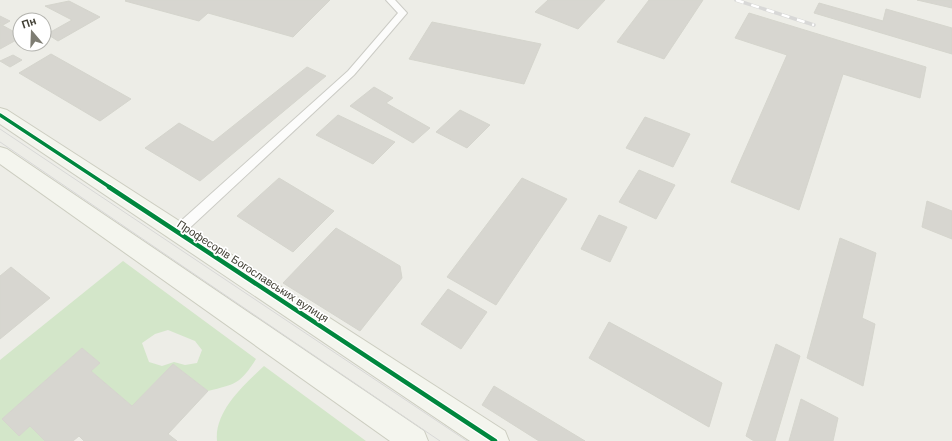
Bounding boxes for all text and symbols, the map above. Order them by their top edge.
north arrow [12,12,52,52]
text: Пн [20,15,38,31]
street label: Професорів Богославських вулиця [175,218,331,325]

